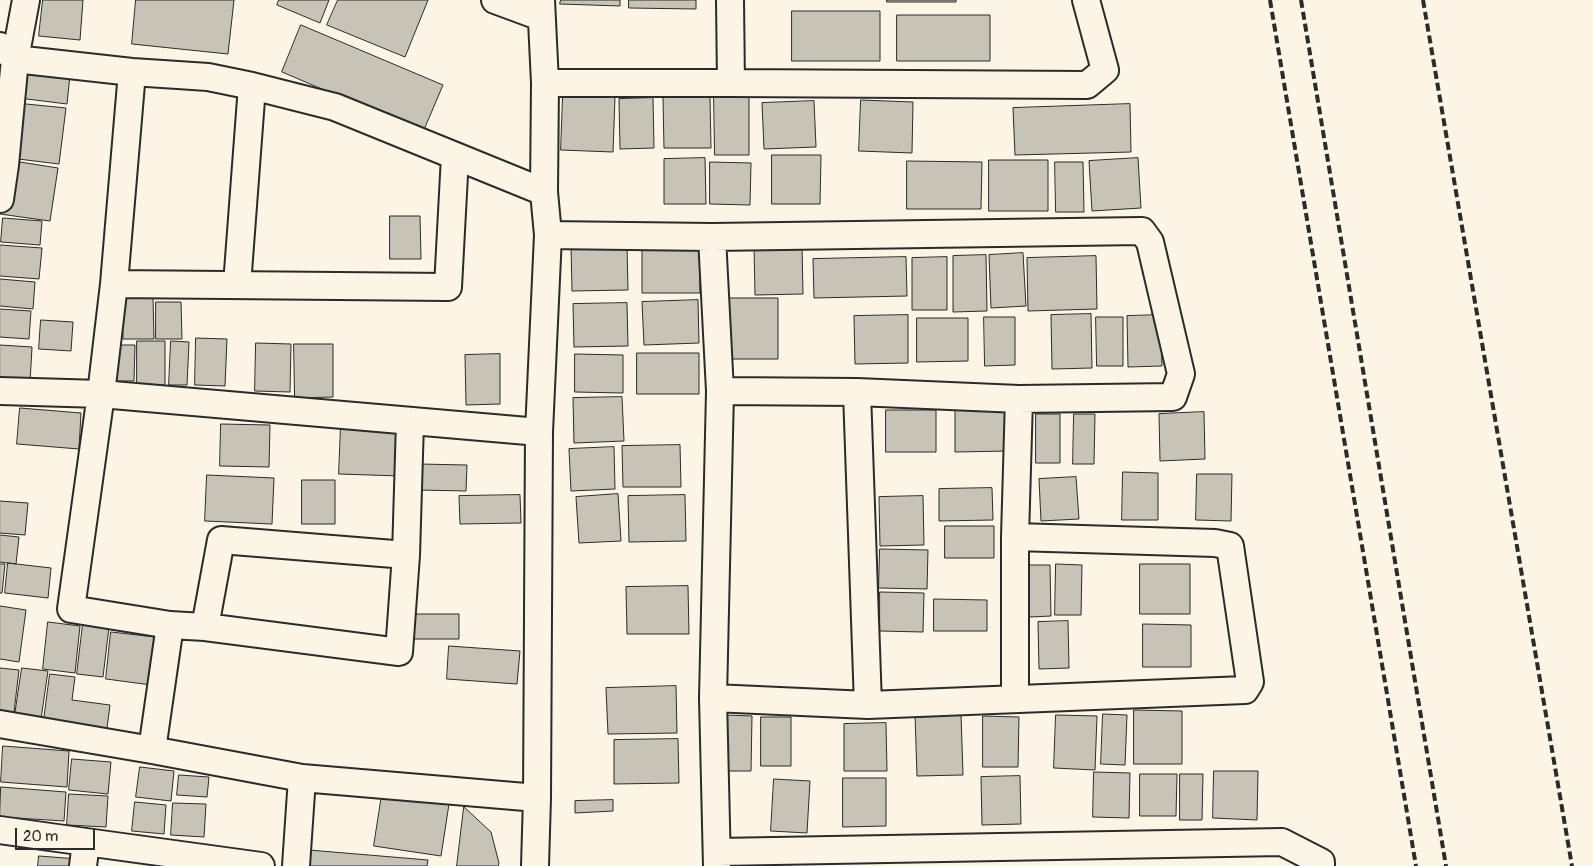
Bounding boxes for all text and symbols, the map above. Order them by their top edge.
scale bar [18,818,98,850]
text: 20 m [23,827,58,846]

